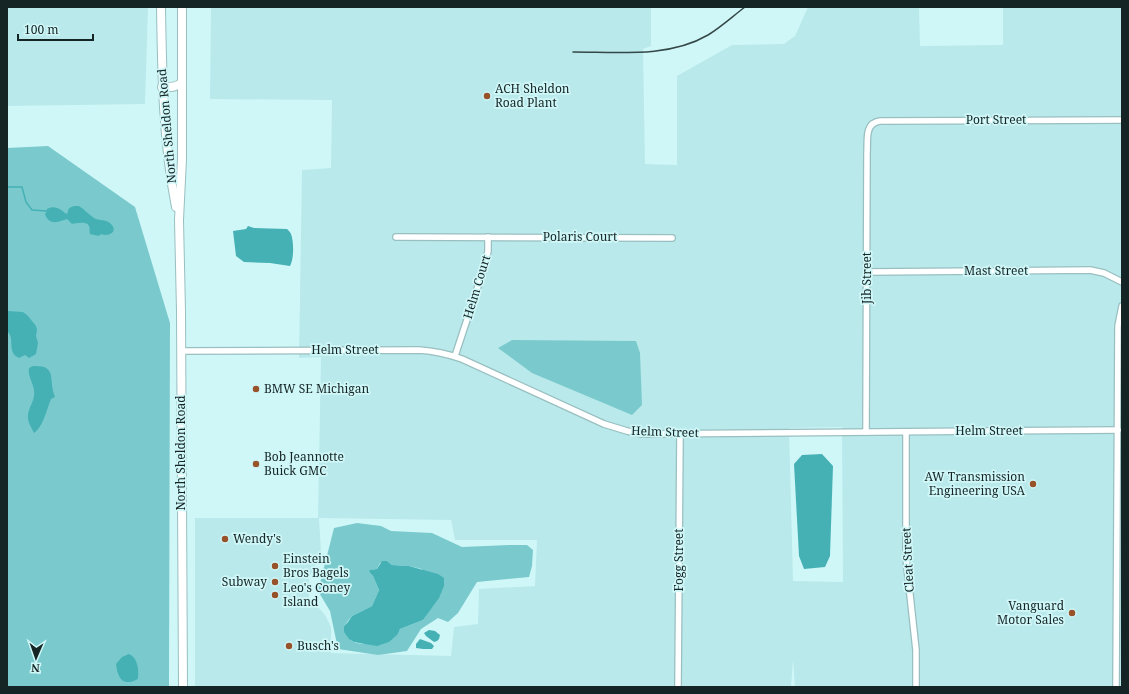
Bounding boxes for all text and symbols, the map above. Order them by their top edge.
scale bar [18,16,93,42]
text: 100 m [24,21,59,38]
street label: North Sheldon Road [153,67,180,184]
place label: ACH Sheldon Road Plant [495,80,570,111]
marker: ACH Sheldon Road Plant [482,91,492,101]
street label: Port Street [966,111,1026,128]
street label: Polaris Court [543,228,617,245]
street label: Jib Street [858,252,875,305]
street label: Helm Court [459,253,494,321]
street label: Mast Street [964,262,1028,279]
street label: Helm Street [311,341,379,358]
place label: BMW SE Michigan [264,380,370,397]
marker: BMW SE Michigan [251,384,261,394]
street label: North Sheldon Road [172,395,189,511]
street label: Helm Street [631,422,699,441]
street label: Helm Street [955,422,1023,439]
place label: Bob Jeannotte Buick GMC [264,448,344,479]
marker: Bob Jeannotte Buick GMC [251,459,261,469]
place label: AW Transmission Engineering USA [925,468,1026,499]
marker: AW Transmission Engineering USA [1028,479,1038,489]
street label: Cleat Street [897,527,918,593]
street label: Fogg Street [670,528,687,592]
place label: Wendy's [233,530,281,547]
marker: Wendy's [220,534,230,544]
place label: Einstein Bros Bagels [283,550,349,581]
marker: Einstein Bros Bagels [270,561,280,571]
place label: Subway [222,573,267,590]
marker: Subway [270,577,280,587]
place label: Leo's Coney Island [283,579,350,610]
marker: Leo's Coney Island [270,590,280,600]
place label: Vanguard Motor Sales [997,597,1065,628]
marker: Vanguard Motor Sales [1067,608,1077,618]
place label: Busch's [297,637,339,654]
north arrow [16,638,56,678]
marker: Busch's [284,641,294,651]
text: N [31,661,40,676]

